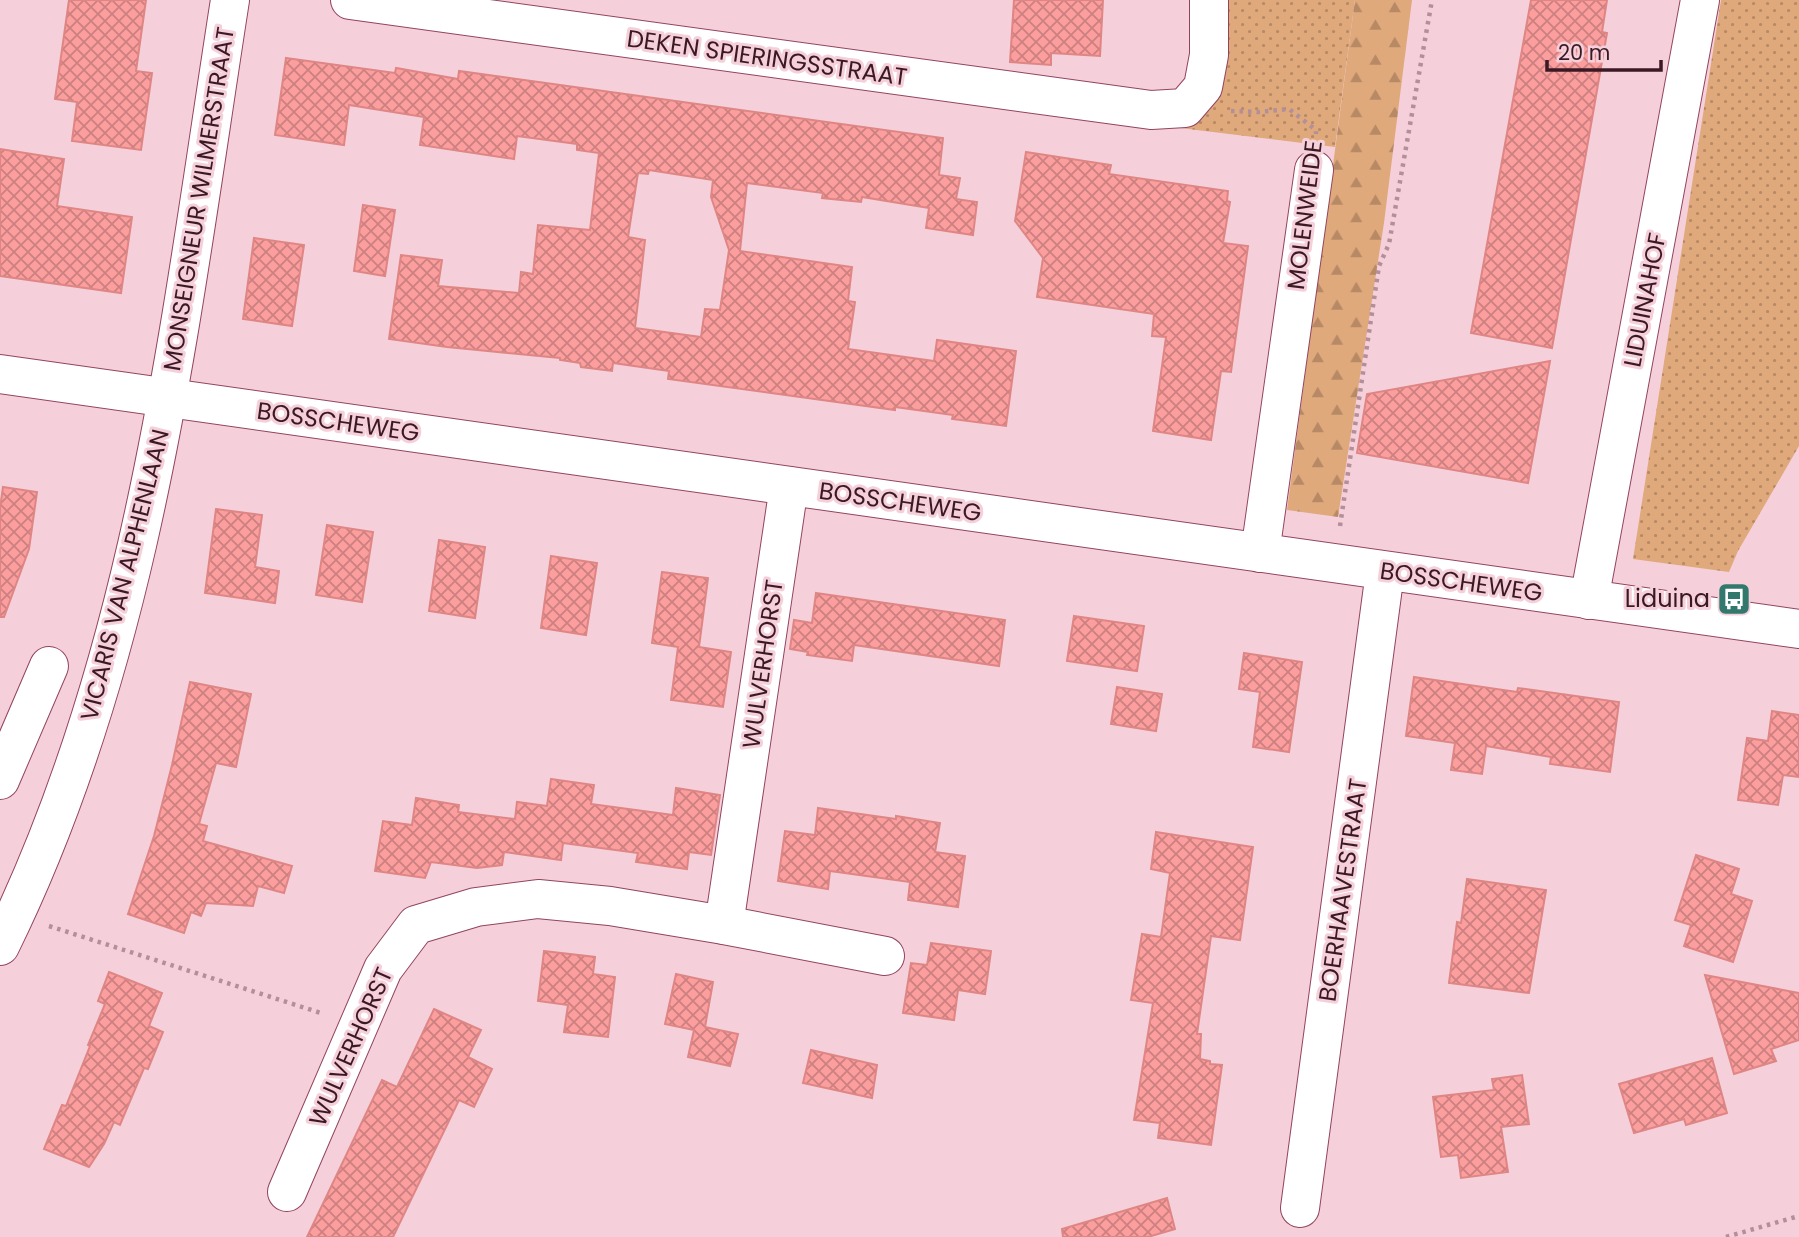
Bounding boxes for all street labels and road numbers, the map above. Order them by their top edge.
street label: DEKEN SPIERINGSSTRAAT [625,22,909,94]
street label: MONSEIGNEUR WILMERSTRAAT [155,24,242,373]
street label: MOLENWEIDE [1279,138,1330,291]
street label: LIDUINAHOF [1615,230,1674,370]
street label: BOSSCHEWEG [255,394,421,449]
street label: VICARIS VAN ALPHENLAAN [72,426,177,724]
street label: BOSSCHEWEG [817,474,983,529]
street label: BOSSCHEWEG [1378,554,1544,609]
street label: WULVERHORST [734,577,791,751]
street label: BOERHAAVESTRAAT [1311,776,1375,1004]
street label: WULVERHORST [301,962,400,1131]

